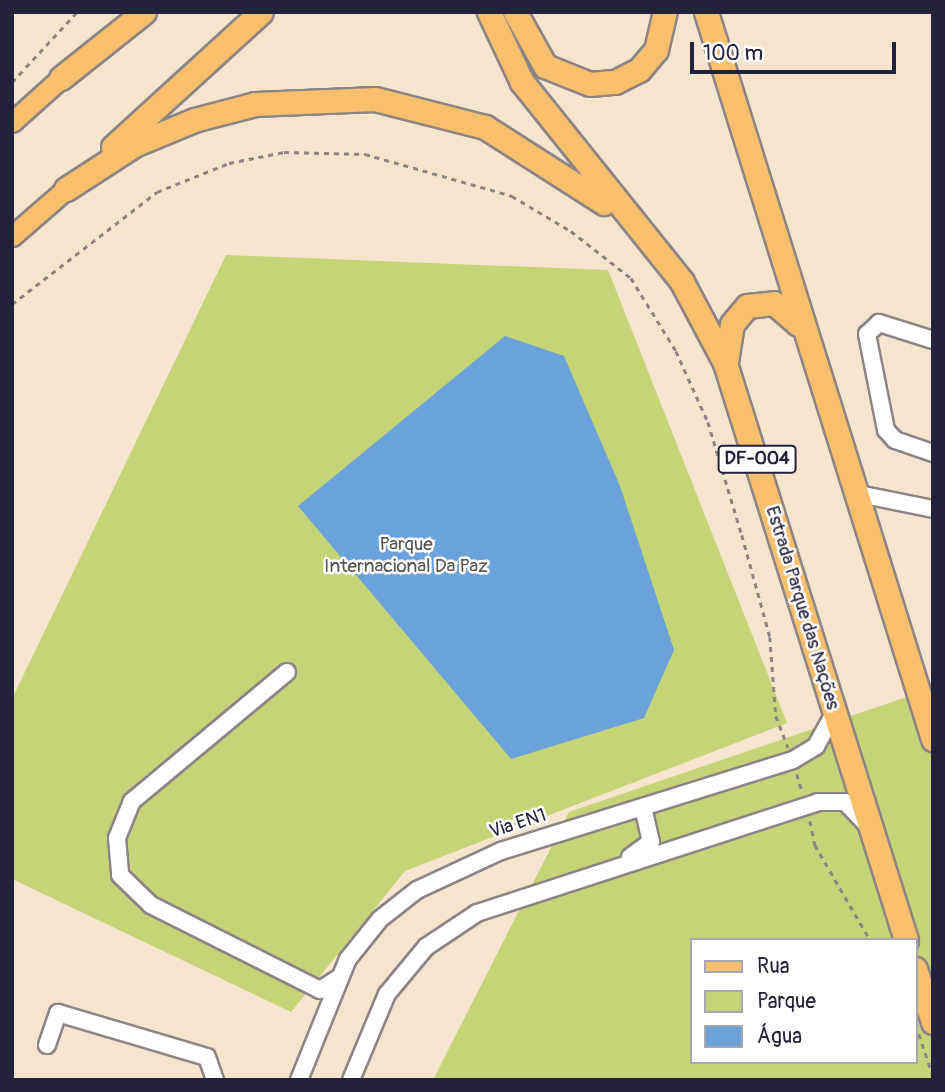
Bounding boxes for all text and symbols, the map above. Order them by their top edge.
scale bar [693,28,900,72]
text: 100 m [703,40,763,67]
road number: DF-004 [717,444,797,474]
street label: Estrada Parque das Nações [760,503,844,713]
park label: Parque Internacional Da Paz [324,534,488,578]
street label: Via EN1 [487,804,549,844]
legend [690,938,917,1064]
text: Rua [757,953,790,980]
text: Parque [757,988,816,1015]
text: Água [757,1023,802,1050]

